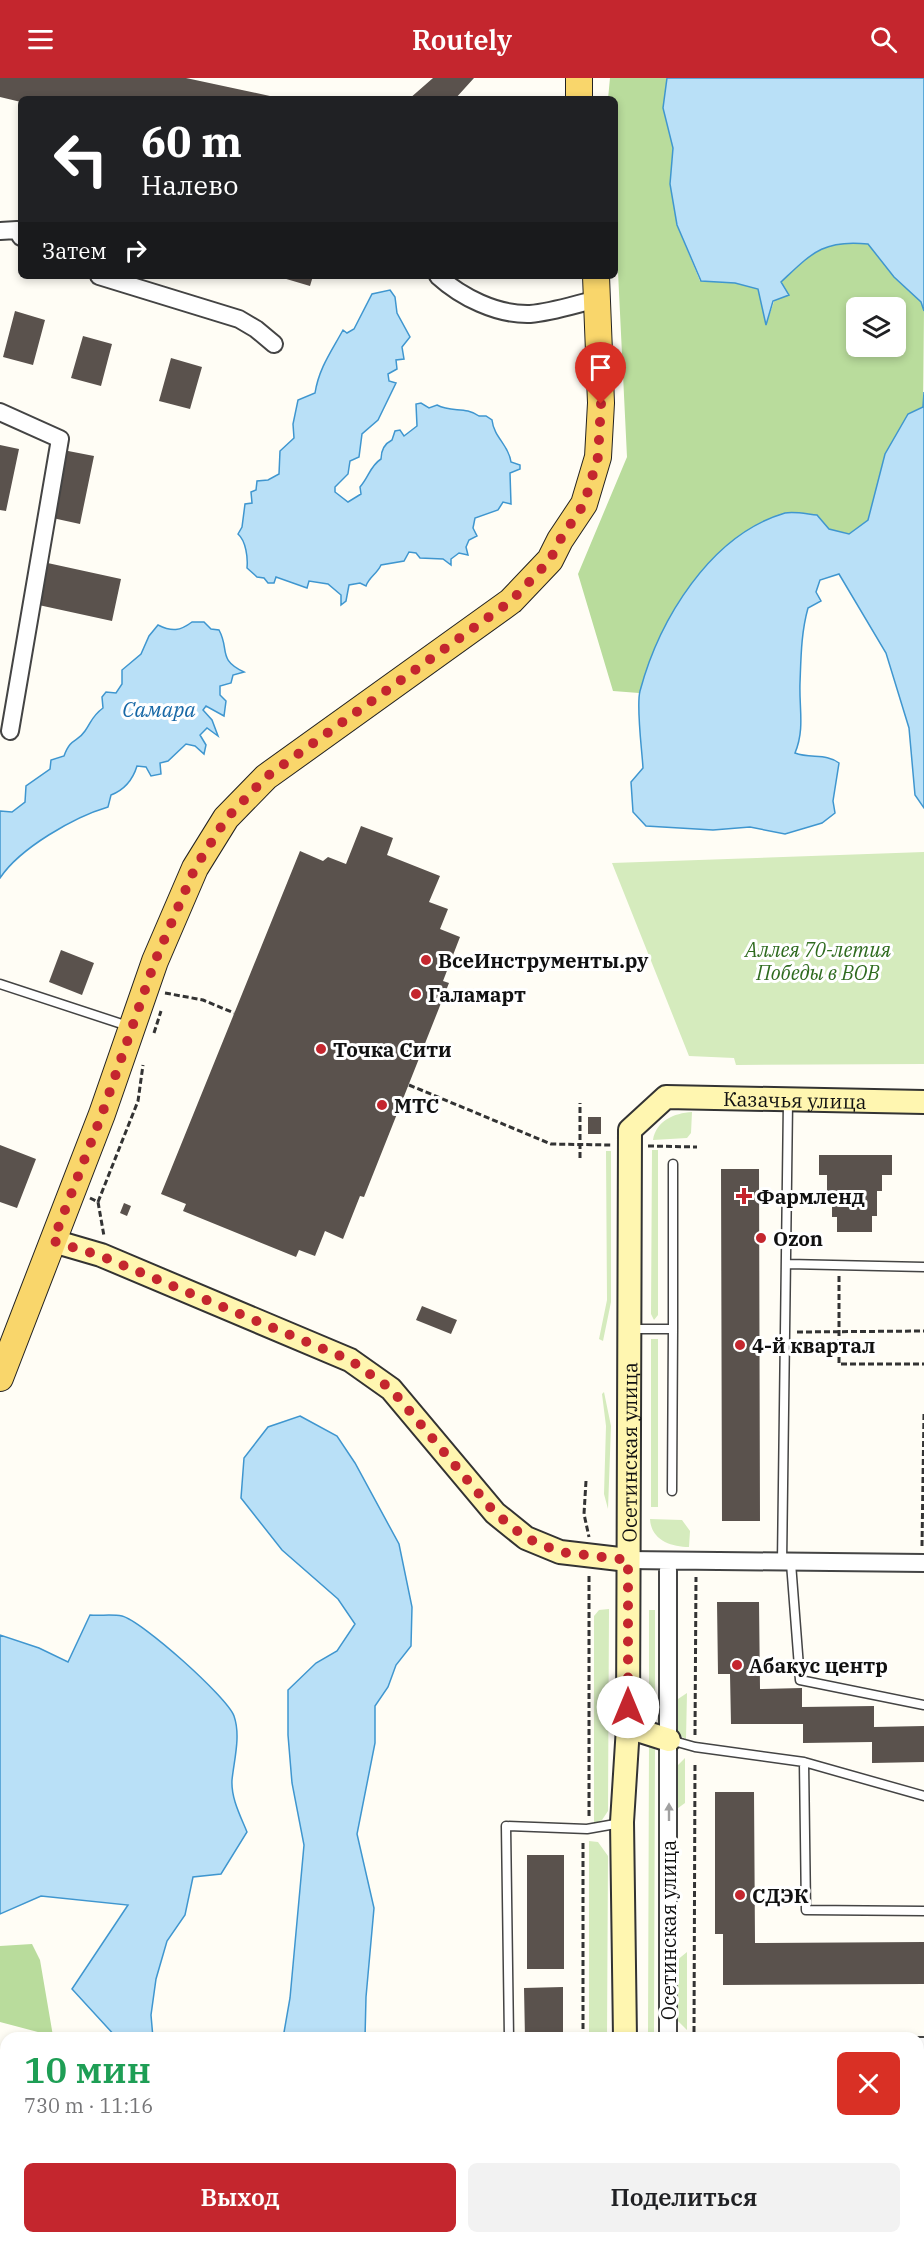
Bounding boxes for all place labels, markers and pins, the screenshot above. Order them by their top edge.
pin [575,342,626,404]
place label: ВсеИнструменты.ру [438,947,649,974]
marker: ВсеИнструменты.ру [419,953,433,967]
place label: Галамарт [428,981,526,1008]
marker: Галамарт [409,987,423,1001]
place label: Точка Сити [333,1036,452,1063]
marker: Точка Сити [314,1042,328,1056]
place label: МТС [394,1092,439,1119]
marker: МТС [375,1098,389,1112]
place label: Фармленд [756,1183,865,1210]
marker: Фармленд [737,1189,751,1203]
place label: Ozon [773,1225,823,1252]
marker: Ozon [754,1231,768,1245]
place label: 4-й квартал [752,1332,875,1359]
marker: 4-й квартал [733,1338,747,1352]
place label: Абакус центр [749,1652,888,1679]
marker: Абакус центр [730,1658,744,1672]
place label: СДЭК [752,1882,809,1909]
marker: СДЭК [733,1888,747,1902]

